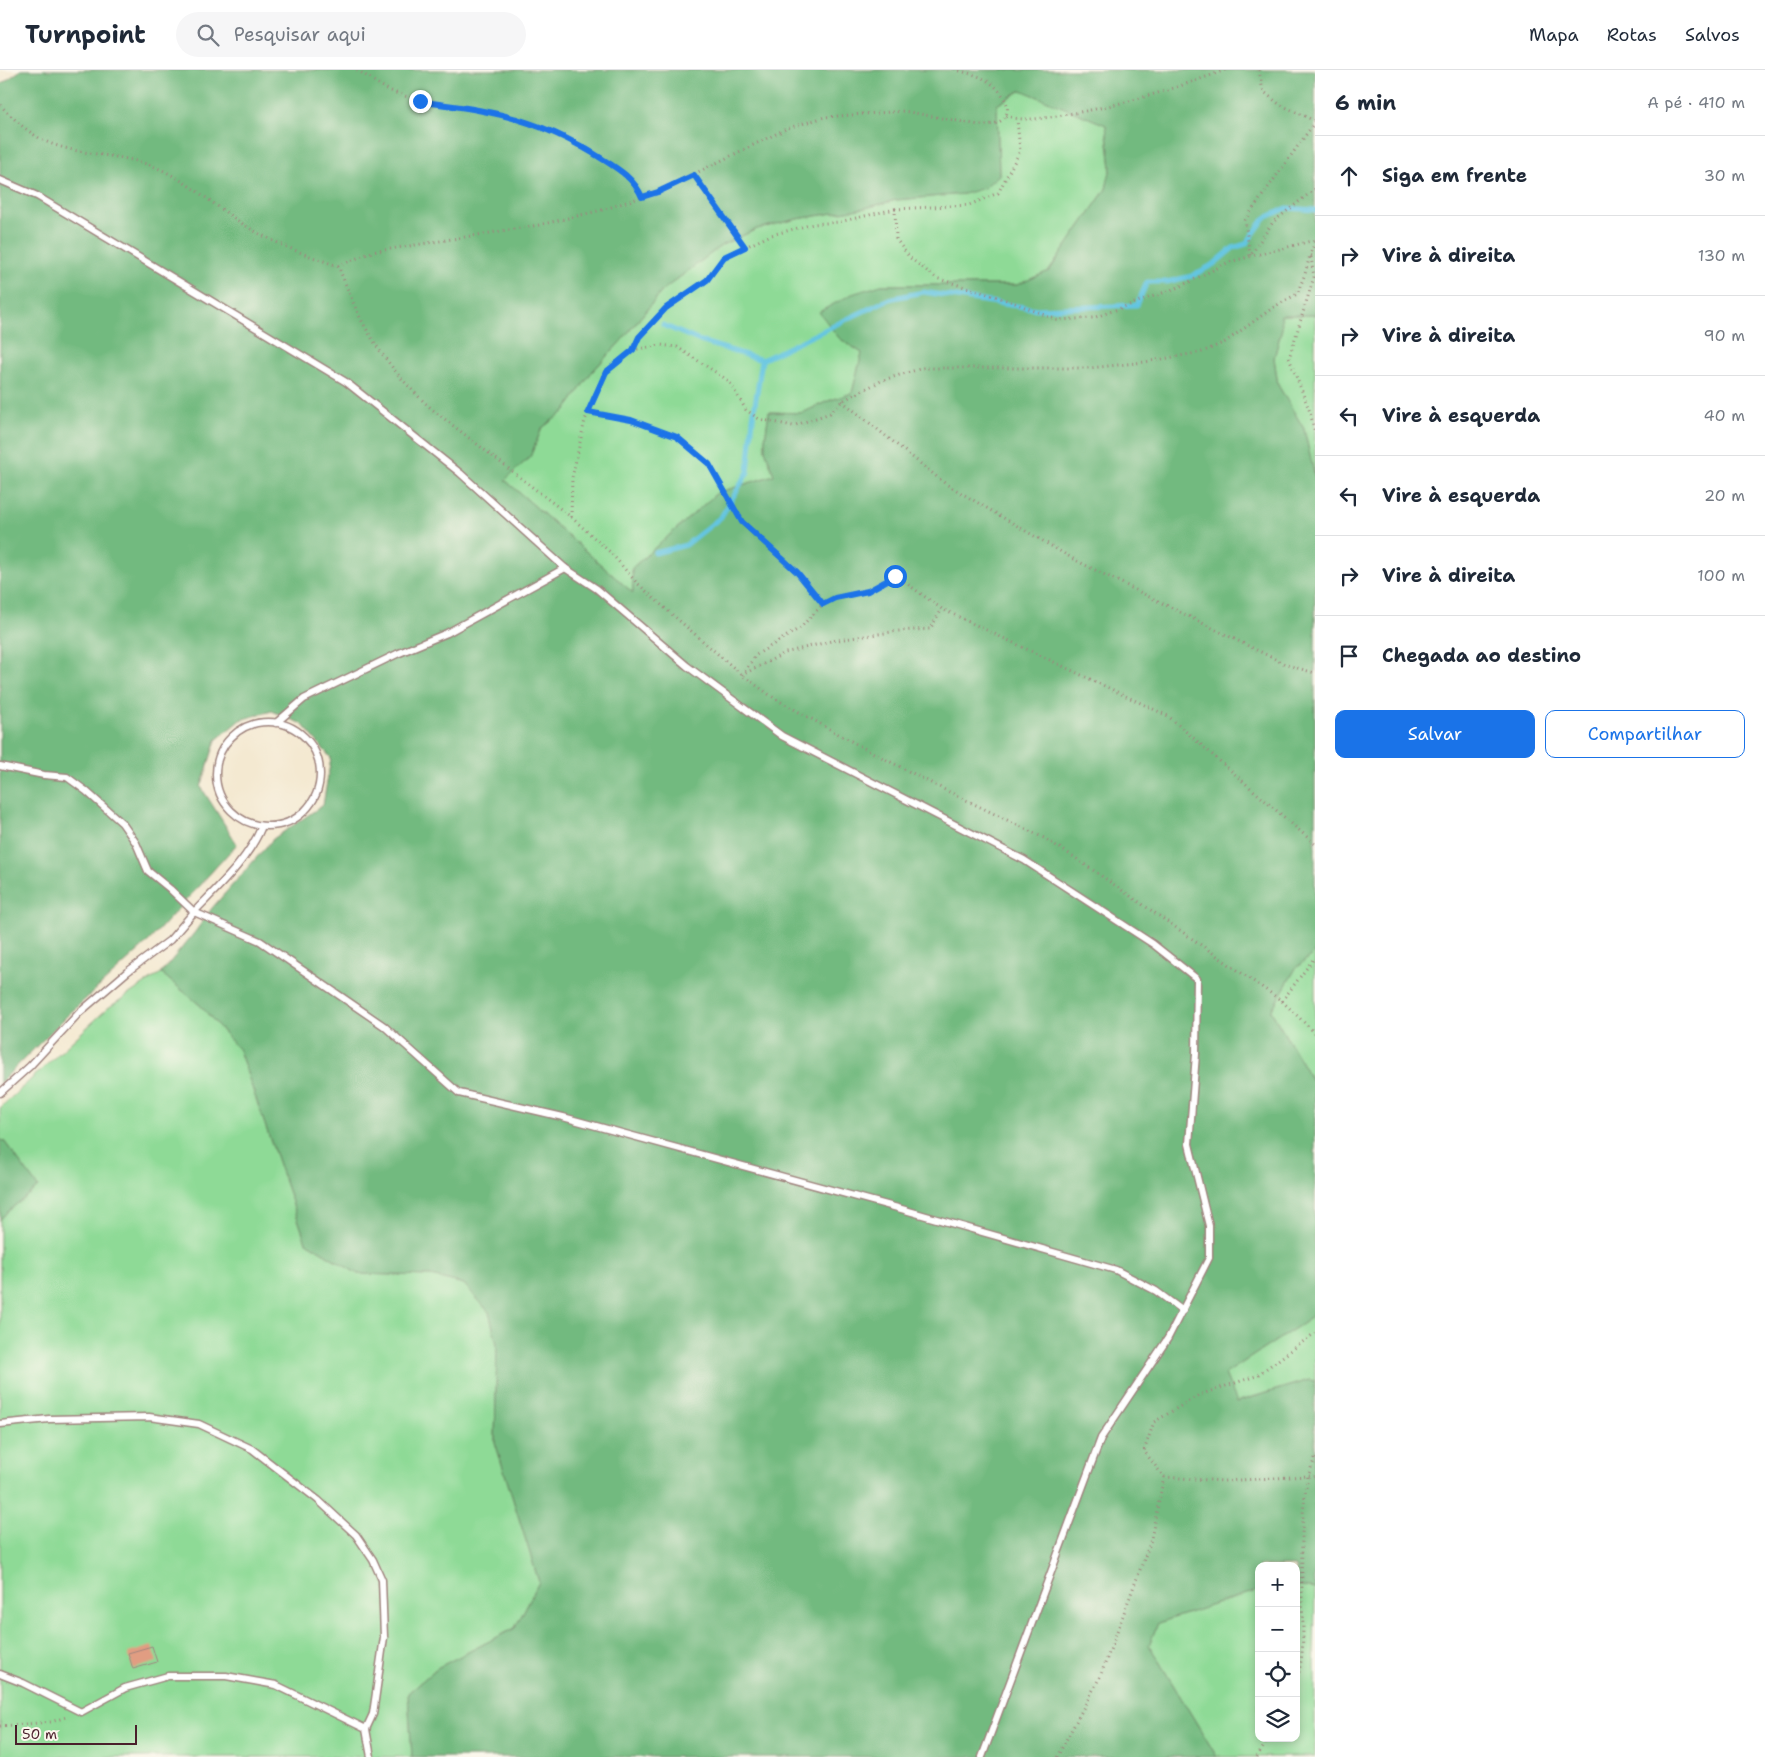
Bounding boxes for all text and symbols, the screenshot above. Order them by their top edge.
search box [176,12,526,57]
text: Turnpoint [25,19,146,51]
icon: search [194,21,222,49]
text: Pesquisar aqui [234,22,366,47]
text: Mapa [1529,23,1579,47]
text: Rotas [1607,23,1657,47]
text: Salvos [1685,23,1740,47]
text: 6 min [1335,89,1396,117]
route end [409,90,432,113]
text: A pé · 410 m [1647,92,1745,113]
icon: ahead [1335,162,1363,190]
text: Siga em frente [1382,163,1527,188]
text: 30 m [1704,165,1745,186]
icon: right [1335,242,1363,270]
text: Vire à direita [1382,243,1515,268]
text: 130 m [1698,245,1745,266]
icon: right [1335,322,1363,350]
text: Vire à direita [1382,323,1515,348]
text: 90 m [1704,325,1745,346]
icon: left [1335,402,1363,430]
text: Vire à esquerda [1382,403,1540,428]
text: 40 m [1703,405,1745,426]
icon: left [1335,482,1363,510]
text: Vire à esquerda [1382,483,1540,508]
text: 20 m [1704,485,1745,506]
icon: right [1335,562,1363,590]
text: Vire à direita [1382,563,1515,588]
route start [884,565,907,588]
text: 100 m [1697,565,1745,586]
icon: arrive [1335,642,1363,670]
text: Chegada ao destino [1382,643,1581,668]
button: Salvar [1335,710,1535,758]
button: Compartilhar [1545,710,1745,758]
map controls [1255,1562,1300,1742]
button: + [1255,1562,1300,1607]
button: − [1255,1607,1300,1652]
button: locate [1255,1652,1300,1697]
button: layers [1255,1697,1300,1742]
scale bar [15,1722,138,1745]
text: 50 m [22,1725,57,1743]

